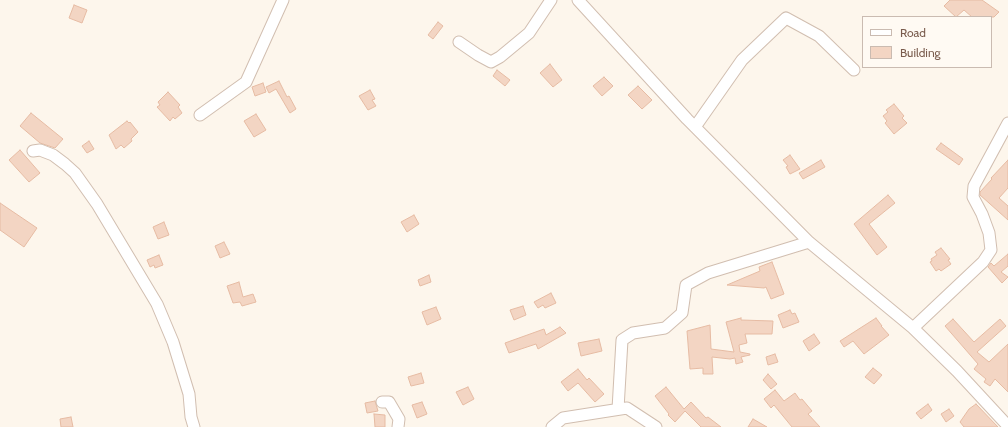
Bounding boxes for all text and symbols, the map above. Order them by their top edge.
legend [862,16,992,68]
text: Road [900,25,926,40]
text: Building [900,45,941,60]

